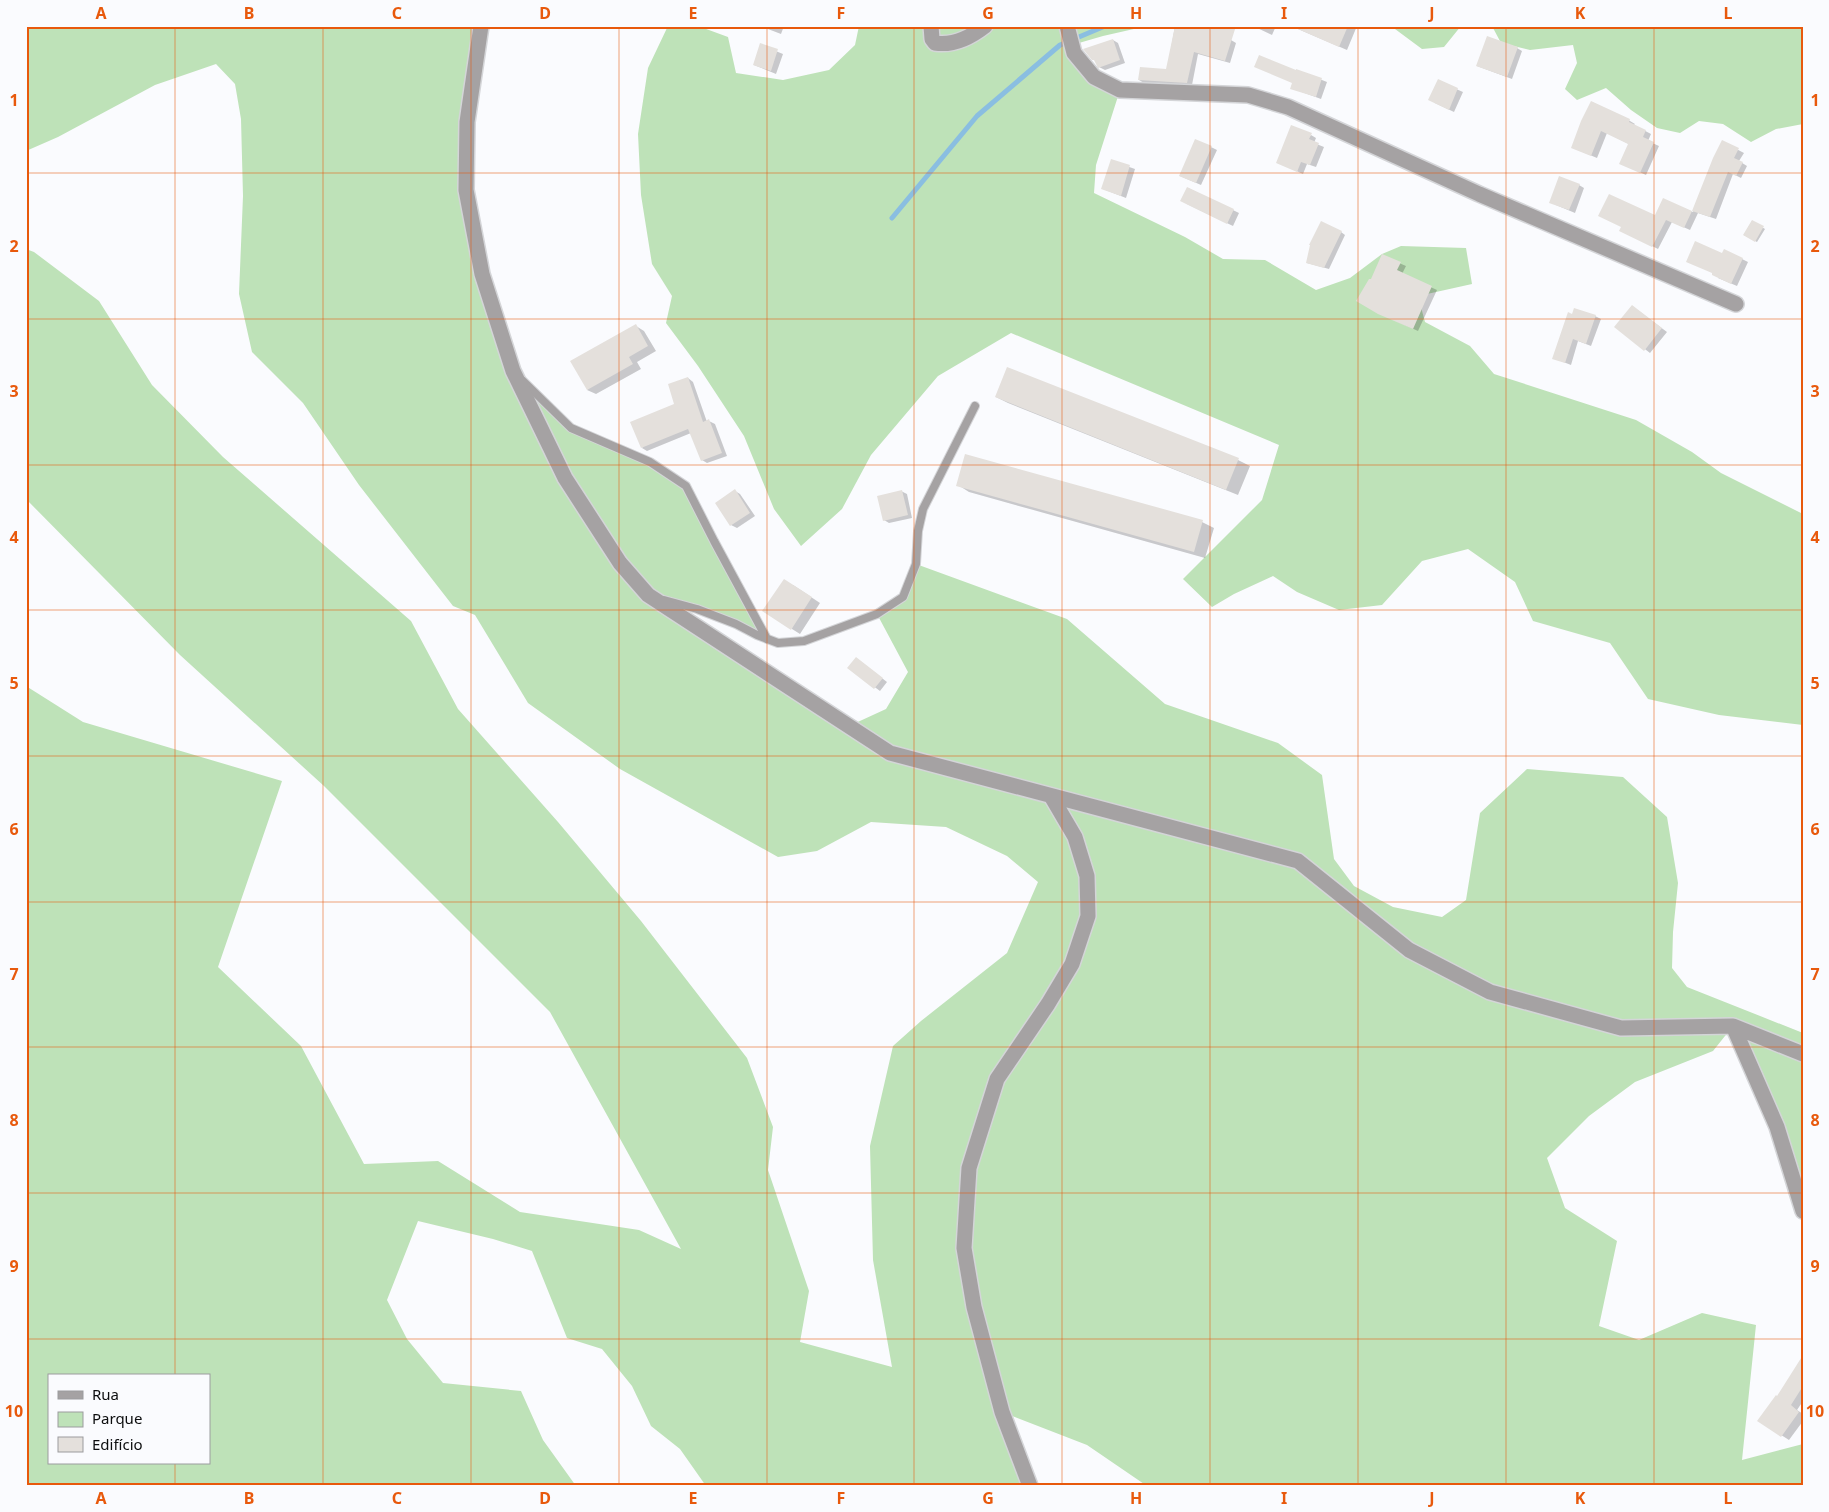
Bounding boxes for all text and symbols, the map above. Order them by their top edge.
text: A [95,2,107,24]
text: B [244,2,254,24]
text: C [392,2,402,24]
text: D [539,2,551,24]
text: E [689,2,698,24]
text: F [837,2,845,24]
text: G [982,2,994,24]
text: H [1130,2,1142,24]
text: I [1281,2,1287,24]
text: J [1427,2,1435,24]
text: K [1575,2,1586,24]
text: L [1724,2,1733,24]
text: 1 [9,89,19,111]
text: 1 [1810,89,1820,111]
text: 2 [9,235,19,257]
text: 2 [1810,235,1820,257]
text: 3 [9,380,19,402]
text: 3 [1810,380,1820,402]
text: 4 [9,526,19,548]
text: 4 [1810,526,1820,548]
text: 5 [9,672,19,694]
text: 5 [1810,672,1820,694]
text: 6 [9,818,19,840]
text: 6 [1810,818,1820,840]
text: 7 [9,963,19,985]
text: 7 [1810,963,1820,985]
text: 8 [9,1109,19,1131]
text: 8 [1810,1109,1820,1131]
text: 9 [9,1255,19,1277]
text: 9 [1810,1255,1820,1277]
legend [48,1374,210,1464]
text: Rua [92,1384,119,1404]
text: 10 [5,1400,23,1422]
text: 10 [1806,1400,1824,1422]
text: Parque [92,1408,142,1428]
text: Edifício [92,1434,143,1454]
text: A [95,1487,107,1509]
text: B [244,1487,254,1509]
text: C [392,1487,402,1509]
text: D [539,1487,551,1509]
text: E [689,1487,698,1509]
text: F [837,1487,845,1509]
text: G [982,1487,994,1509]
text: H [1130,1487,1142,1509]
text: I [1281,1487,1287,1509]
text: J [1427,1487,1435,1509]
text: K [1575,1487,1586,1509]
text: L [1724,1487,1733,1509]

